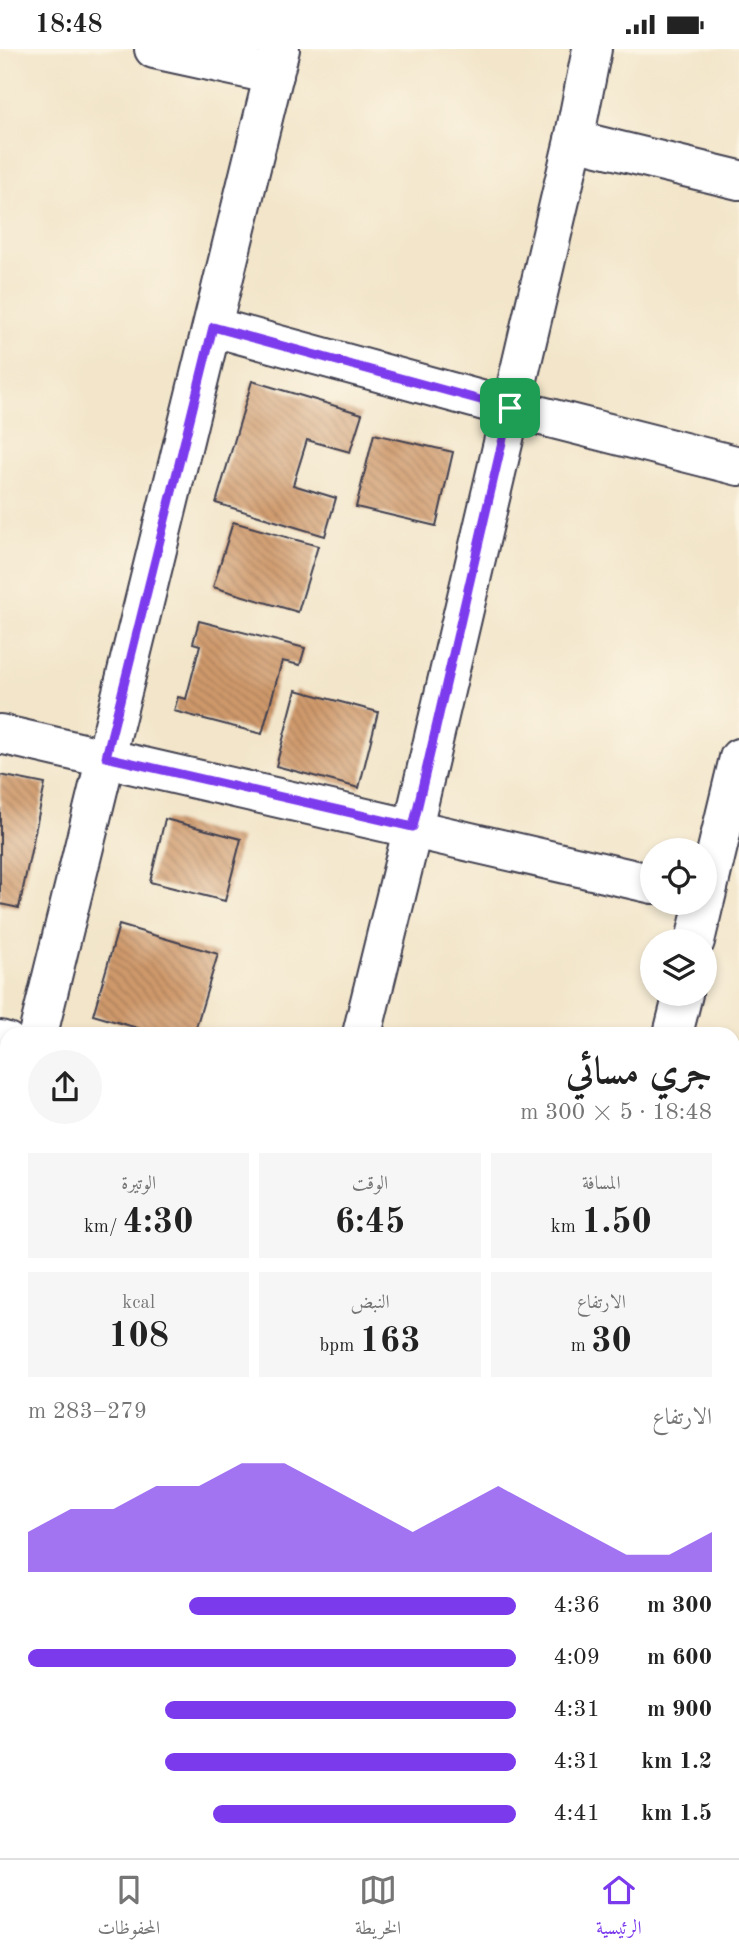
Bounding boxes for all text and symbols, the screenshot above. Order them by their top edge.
text: 18:48 [35,12,103,38]
pin [480,378,540,438]
icon: arrive [491,389,529,427]
map controls [640,838,717,1006]
button: locate [640,838,717,915]
button: layers [640,929,717,1006]
button: share [28,1050,102,1124]
text: جري مسائي [566,1054,712,1092]
text: 18:48 · 5 × 300 m [520,1101,712,1124]
text: الوتيرة [121,1175,156,1194]
text: الوقت [352,1175,388,1194]
text: المسافة [582,1175,621,1194]
text: 4:30 [123,1205,193,1240]
text: 6:45 [335,1205,405,1240]
text: 1.50 [581,1205,652,1240]
text: /km [84,1218,123,1237]
text: km [551,1218,581,1237]
text: kcal [122,1294,155,1313]
text: النبض [350,1294,390,1313]
text: الارتفاع [577,1294,626,1313]
text: 108 [108,1319,169,1354]
text: 163 [360,1324,420,1359]
text: 30 [591,1324,632,1359]
text: bpm [320,1337,360,1356]
text: m [571,1337,591,1356]
text: 279–283 m [28,1400,147,1423]
text: الارتفاع [652,1406,712,1429]
text: 4:36 [554,1594,600,1617]
text: 300 m [647,1594,712,1617]
text: 4:09 [554,1646,600,1669]
text: 600 m [647,1646,712,1669]
text: 4:31 [554,1698,600,1721]
text: 900 m [647,1698,712,1721]
text: 4:31 [554,1750,600,1773]
text: 1.2 km [641,1750,712,1773]
text: 4:41 [554,1802,600,1825]
text: 1.5 km [641,1802,712,1825]
tab: المحفوظات [97,1871,160,1946]
tab: الخريطة [355,1871,401,1946]
tab: الرئيسية [596,1871,642,1946]

